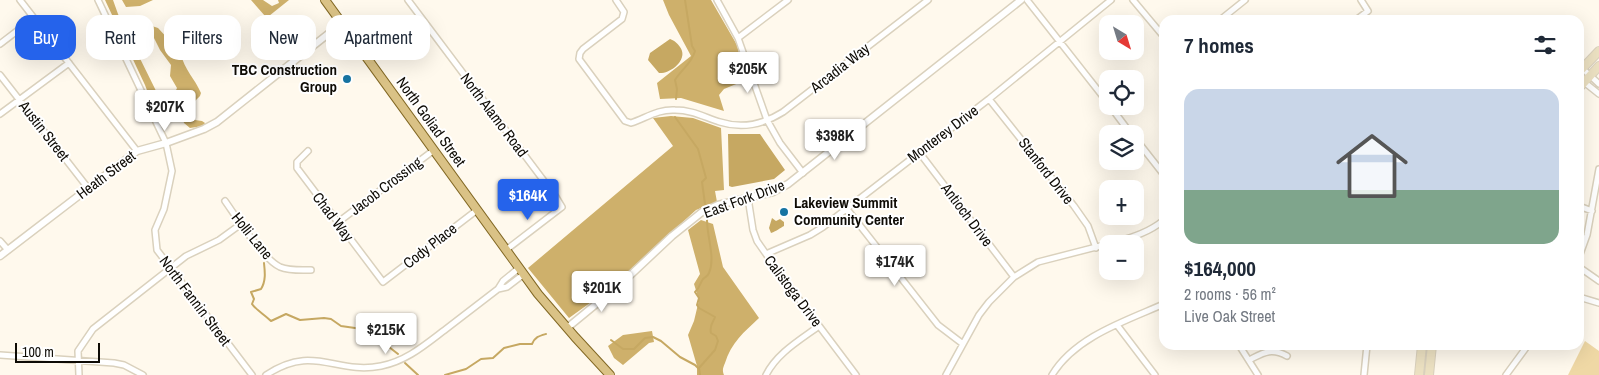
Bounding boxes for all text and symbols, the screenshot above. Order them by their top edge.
chip: Buy [15,15,76,60]
chip: Rent [86,15,154,60]
chip: Filters [164,15,241,60]
chip: New [251,15,316,60]
chip: Apartment [326,15,430,60]
north arrow [1099,15,1144,60]
map controls [1099,15,1144,280]
text: 7 homes [1184,31,1254,60]
icon: filters [1531,31,1559,59]
street label: Arcadia Way [805,37,874,98]
pin: $205K [713,52,783,94]
text: $205K [729,57,767,79]
place label: TBC Construction Group [232,59,337,97]
street label: North Alamo Road [456,68,533,161]
button: locate [1099,70,1144,115]
marker: TBC Construction Group [341,73,353,85]
street label: North Goliad Street [392,73,471,171]
pin: $207K [130,90,200,132]
street label: Austin Street [14,95,75,166]
text: $207K [146,95,184,117]
street label: Monterey Drive [903,100,983,167]
pin: $398K [800,119,870,161]
icon: home [1327,121,1417,211]
text: $398K [816,124,854,146]
button: layers [1099,125,1144,170]
street label: Stanford Drive [1014,133,1079,209]
street label: Heath Street [72,145,140,204]
street label: Jacob Crossing [345,151,426,220]
street label: East Fork Drive [700,174,787,223]
pin: $164K [493,178,563,221]
street label: Antioch Drive [936,178,998,251]
button: + [1099,180,1144,225]
text: $164K [509,184,547,206]
street label: Chad Way [308,188,359,246]
place label: Lakeview Summit Community Center [794,192,904,230]
marker: Lakeview Summit Community Center [778,206,790,218]
street label: Holli Lane [227,208,278,264]
street label: Cody Place [398,218,461,273]
button: − [1099,235,1144,280]
pin: $174K [860,244,930,287]
text: $174K [876,250,914,272]
street label: North Fannin Street [155,251,236,350]
street label: Calistoga Drive [760,251,827,331]
text: $164,000 [1184,254,1256,283]
pin: $201K [567,270,637,313]
text: $201K [583,276,621,298]
text: 2 rooms · 56 m² [1184,283,1276,305]
text: Live Oak Street [1184,305,1275,327]
pin: $215K [351,312,421,355]
text: $215K [367,318,405,340]
scale bar [15,340,100,363]
text: 100 m [22,343,54,361]

